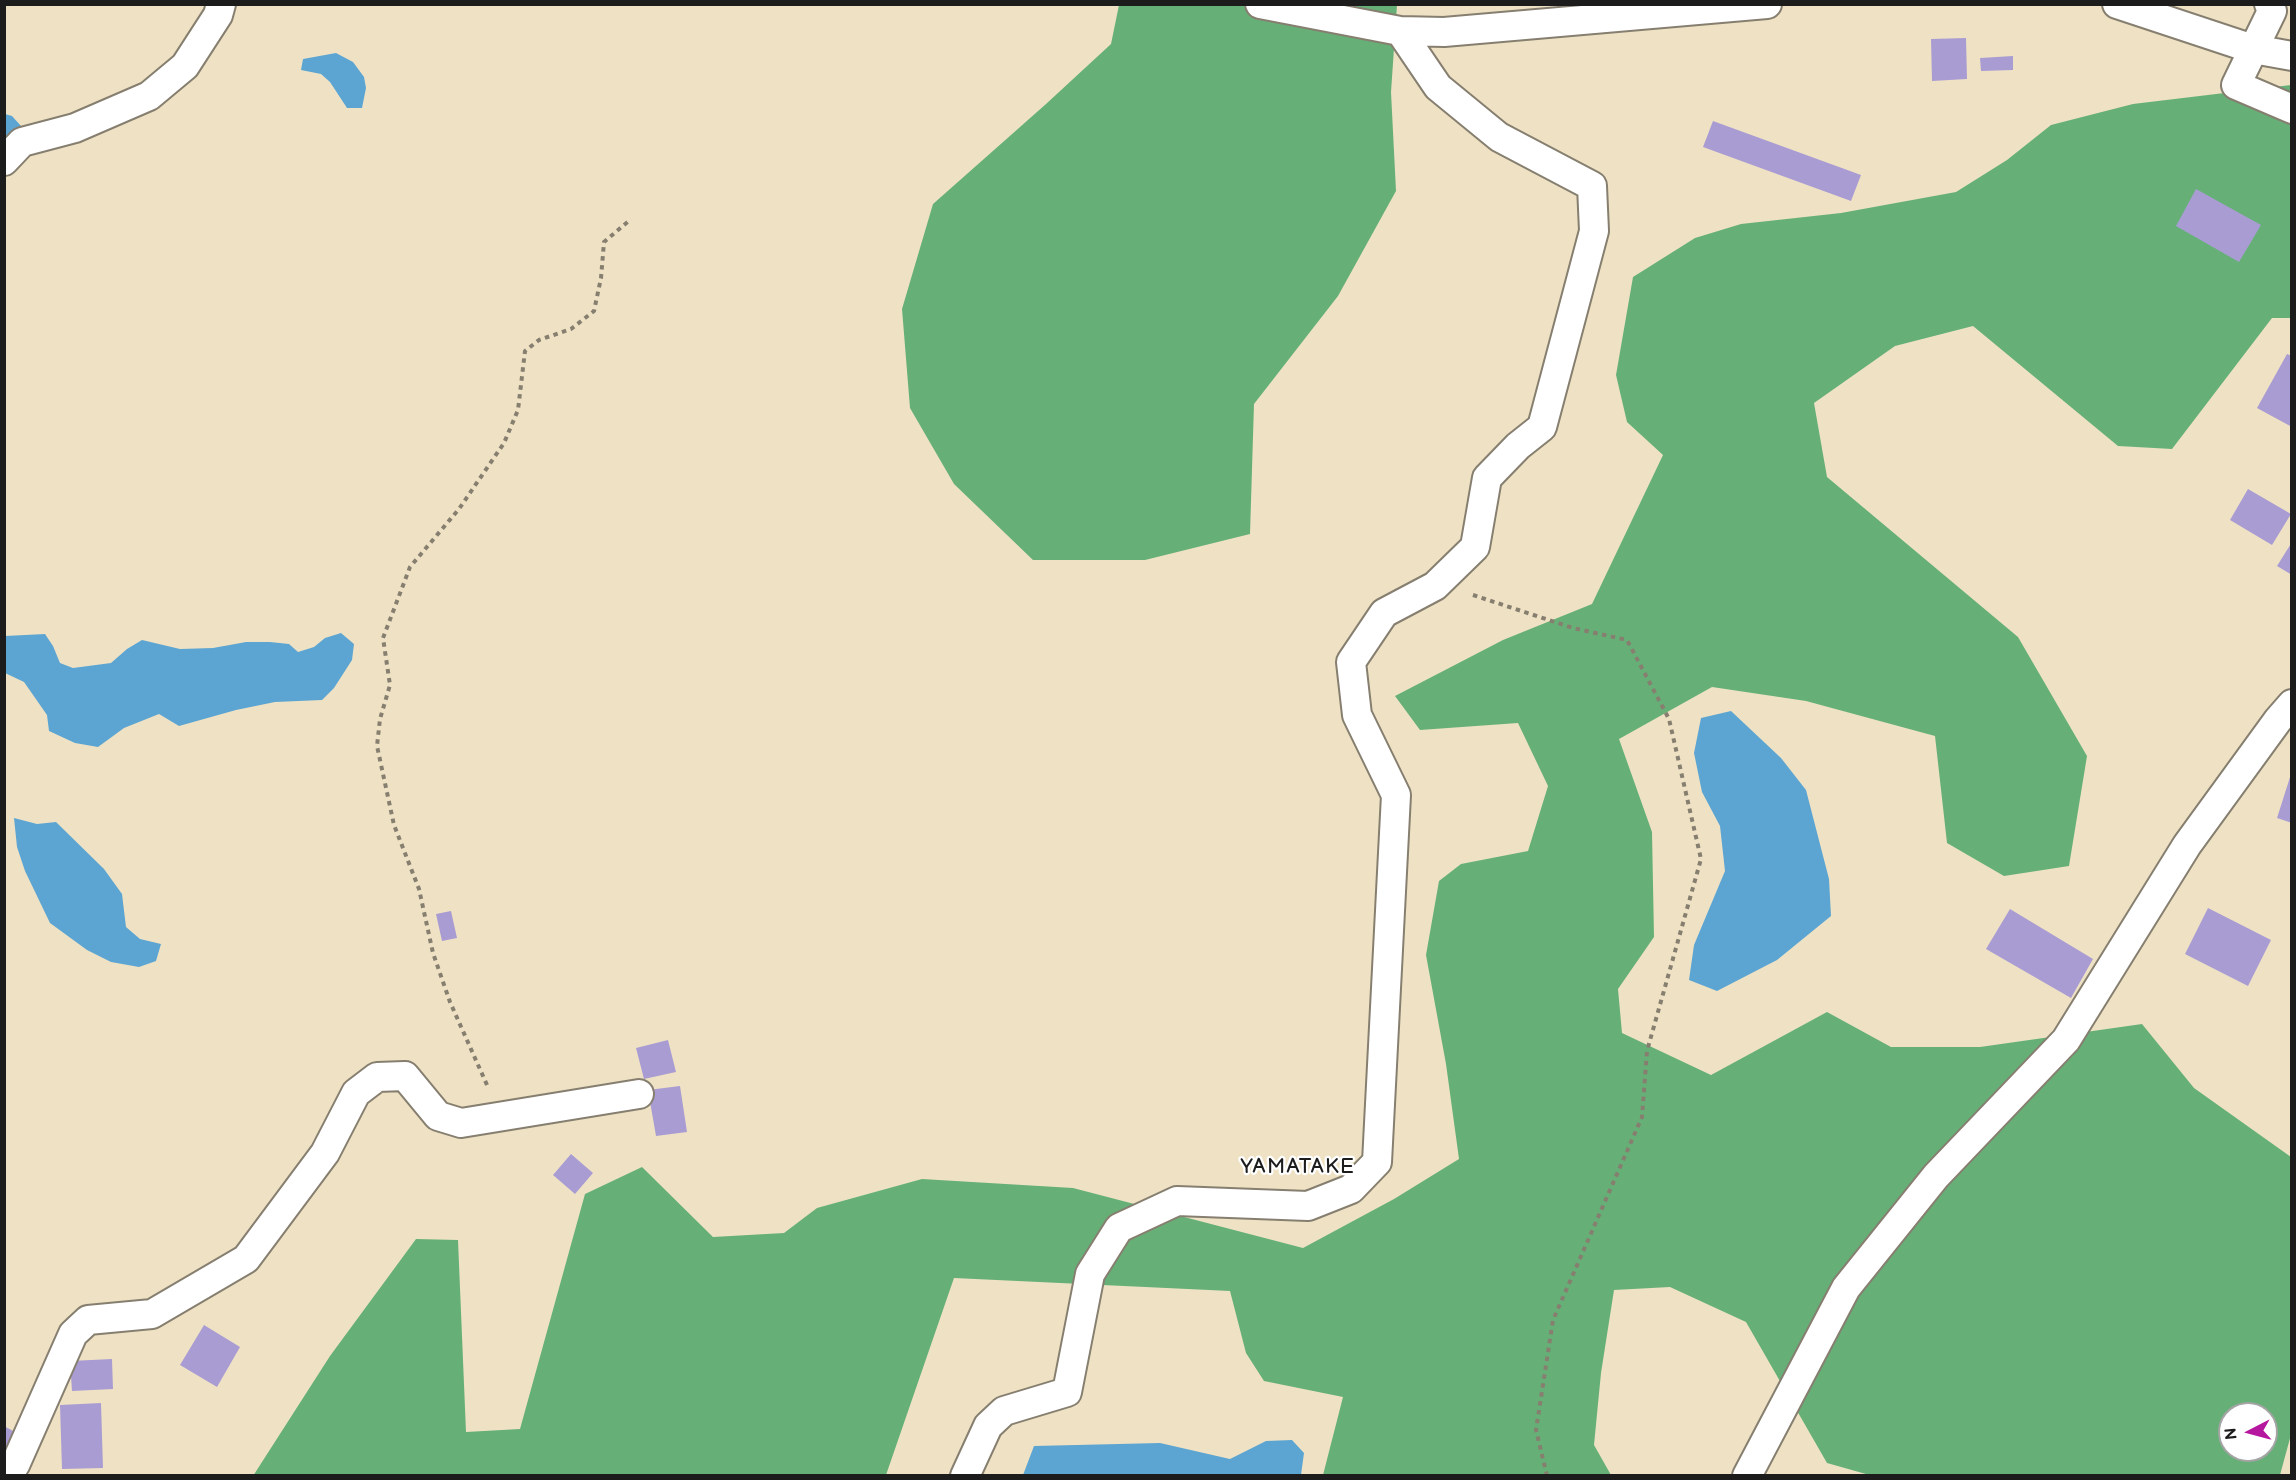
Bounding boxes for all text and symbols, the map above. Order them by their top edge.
district label: YAMATAKE [1241,1155,1355,1181]
north arrow [2218,1402,2278,1462]
text: N [2222,1427,2242,1441]

